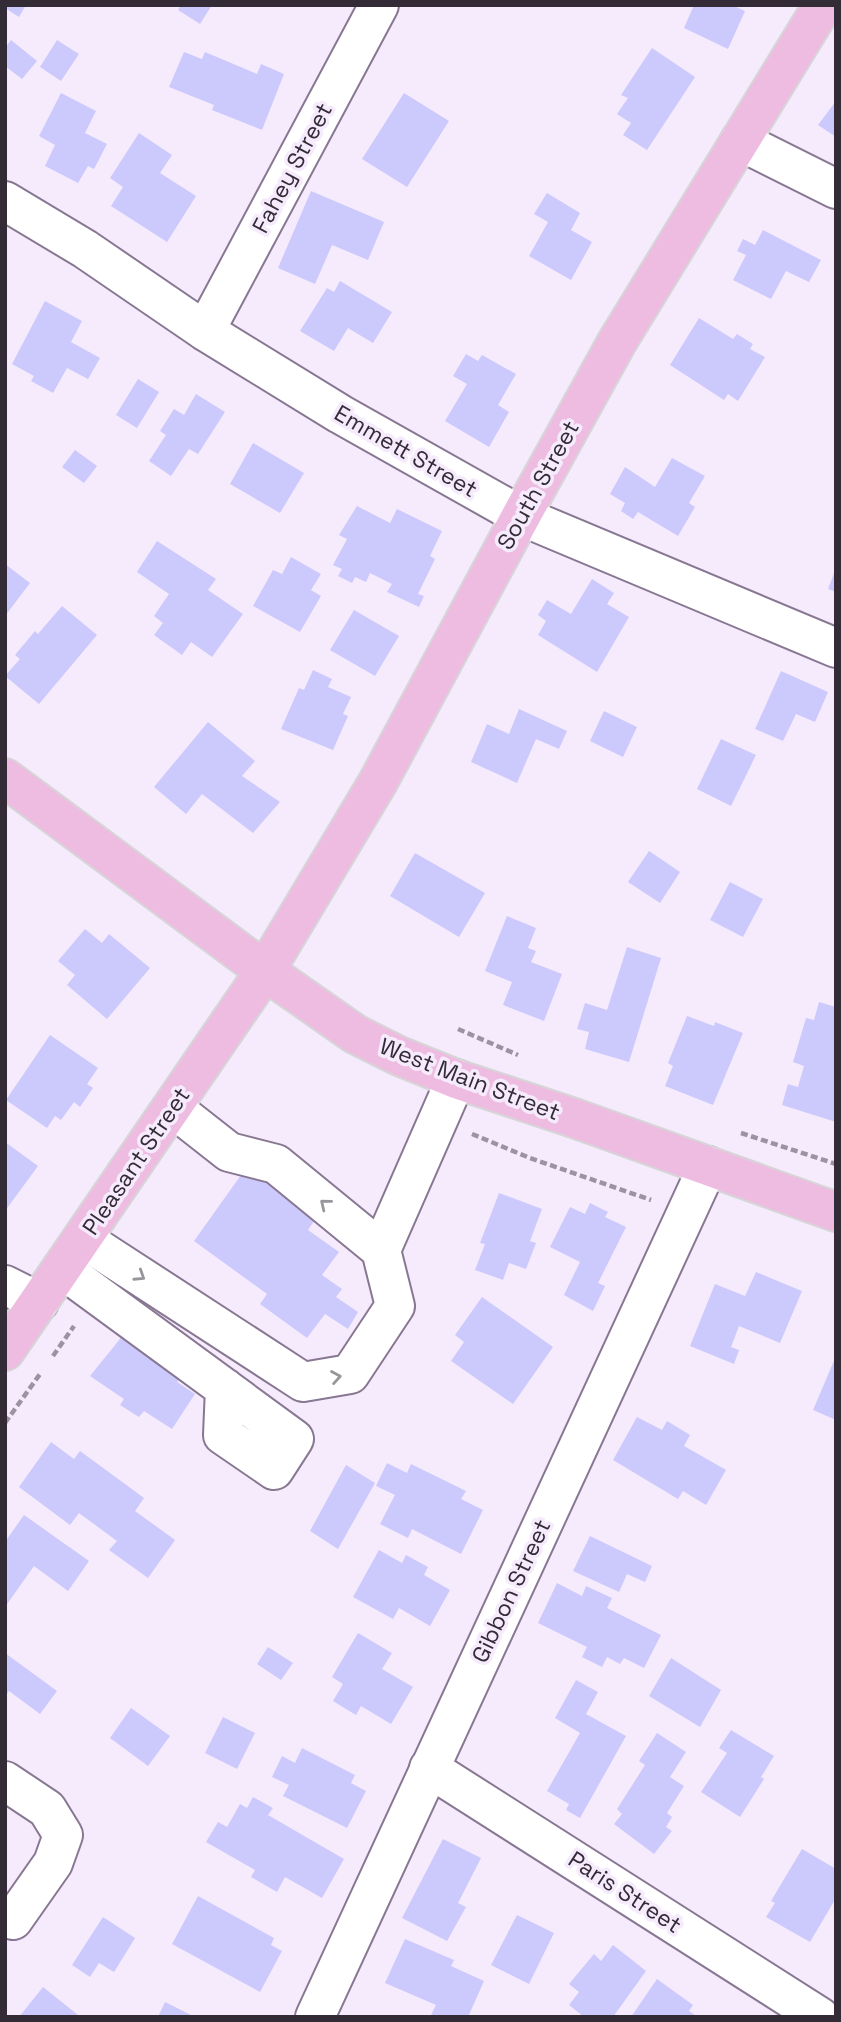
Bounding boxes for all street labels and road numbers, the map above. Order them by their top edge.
street label: Fahey Street [245,98,339,238]
street label: Emmett Street [329,398,483,504]
street label: South Street [490,415,586,555]
street label: West Main Street [376,1031,564,1127]
street label: Pleasant Street [75,1081,197,1241]
street label: Gibbon Street [465,1514,557,1668]
street label: Paris Street [563,1844,687,1940]

